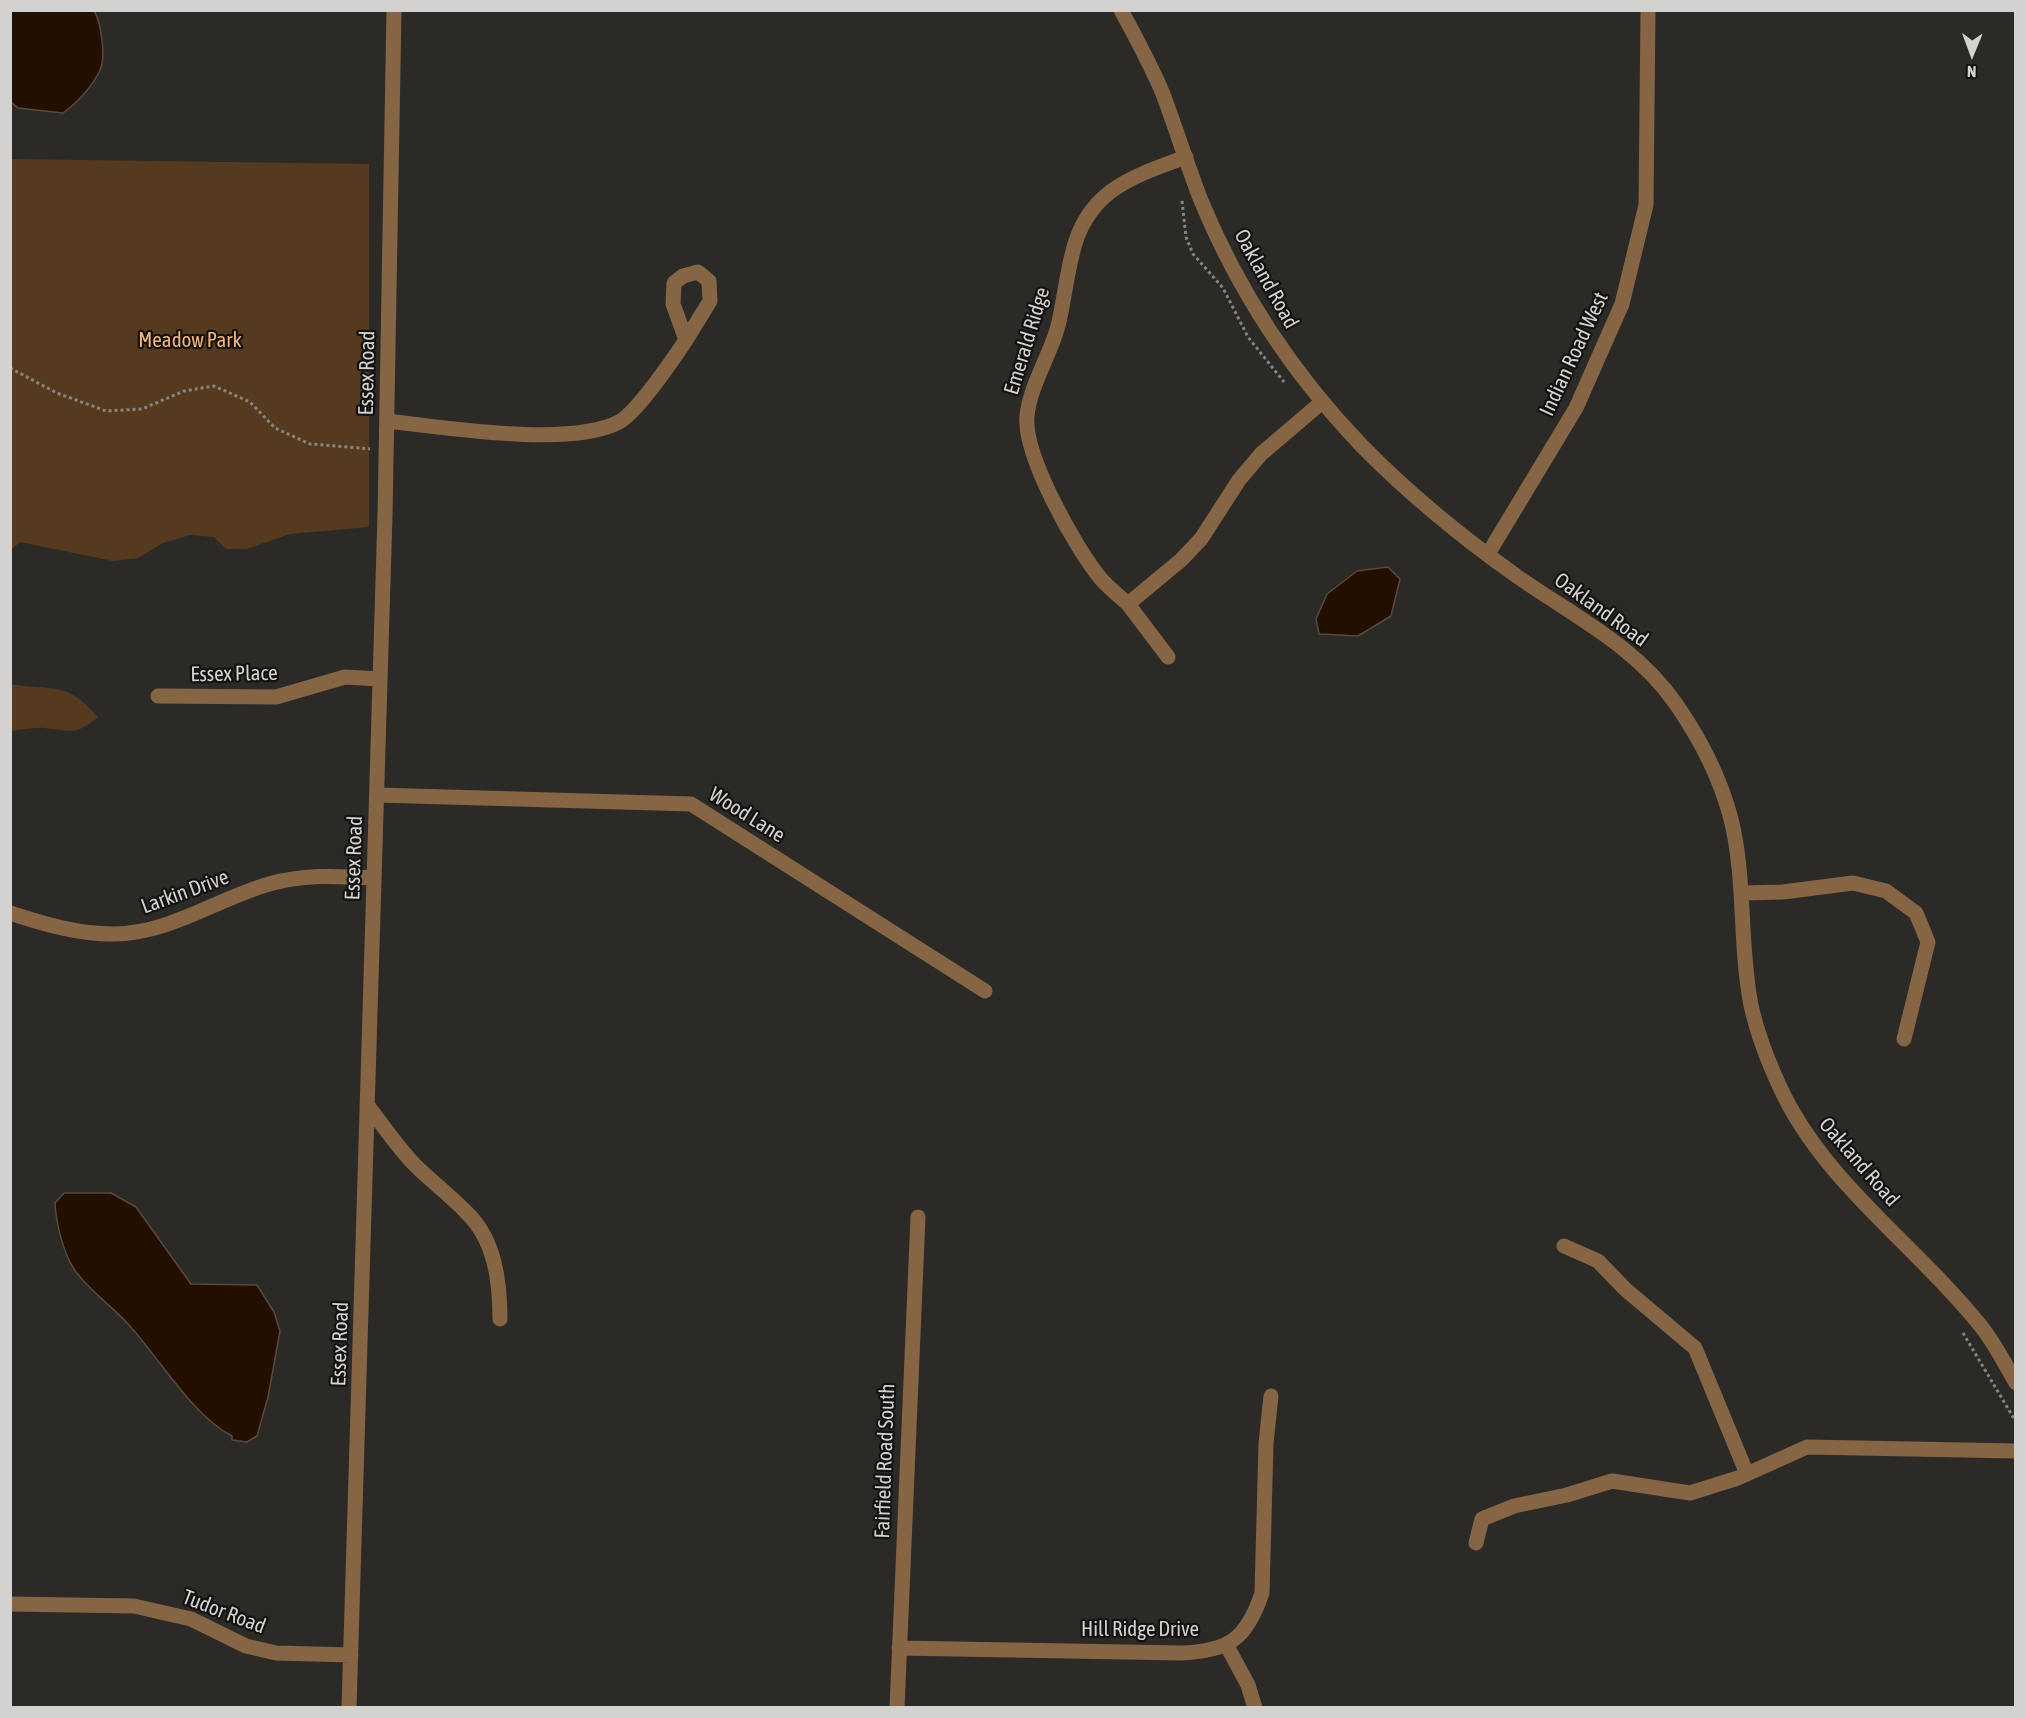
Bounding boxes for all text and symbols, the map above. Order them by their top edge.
north arrow [1942,24,2002,84]
text: N [1967,63,1977,81]
street label: Oakland Road [1228,225,1304,333]
street label: Emerald Ridge [999,284,1055,398]
street label: Indian Road West [1534,288,1614,420]
park label: Meadow Park [138,327,242,353]
street label: Essex Road [354,331,380,415]
street label: Oakland Road [1549,568,1653,652]
street label: Essex Place [190,661,278,687]
street label: Wood Lane [704,782,790,848]
street label: Essex Road [340,815,368,901]
street label: Larkin Drive [138,865,232,919]
street label: Oakland Road [1814,1112,1904,1212]
street label: Essex Road [326,1301,354,1387]
street label: Fairfield Road South [870,1383,900,1539]
street label: Tudor Road [179,1585,269,1639]
street label: Hill Ridge Drive [1081,1616,1199,1642]

